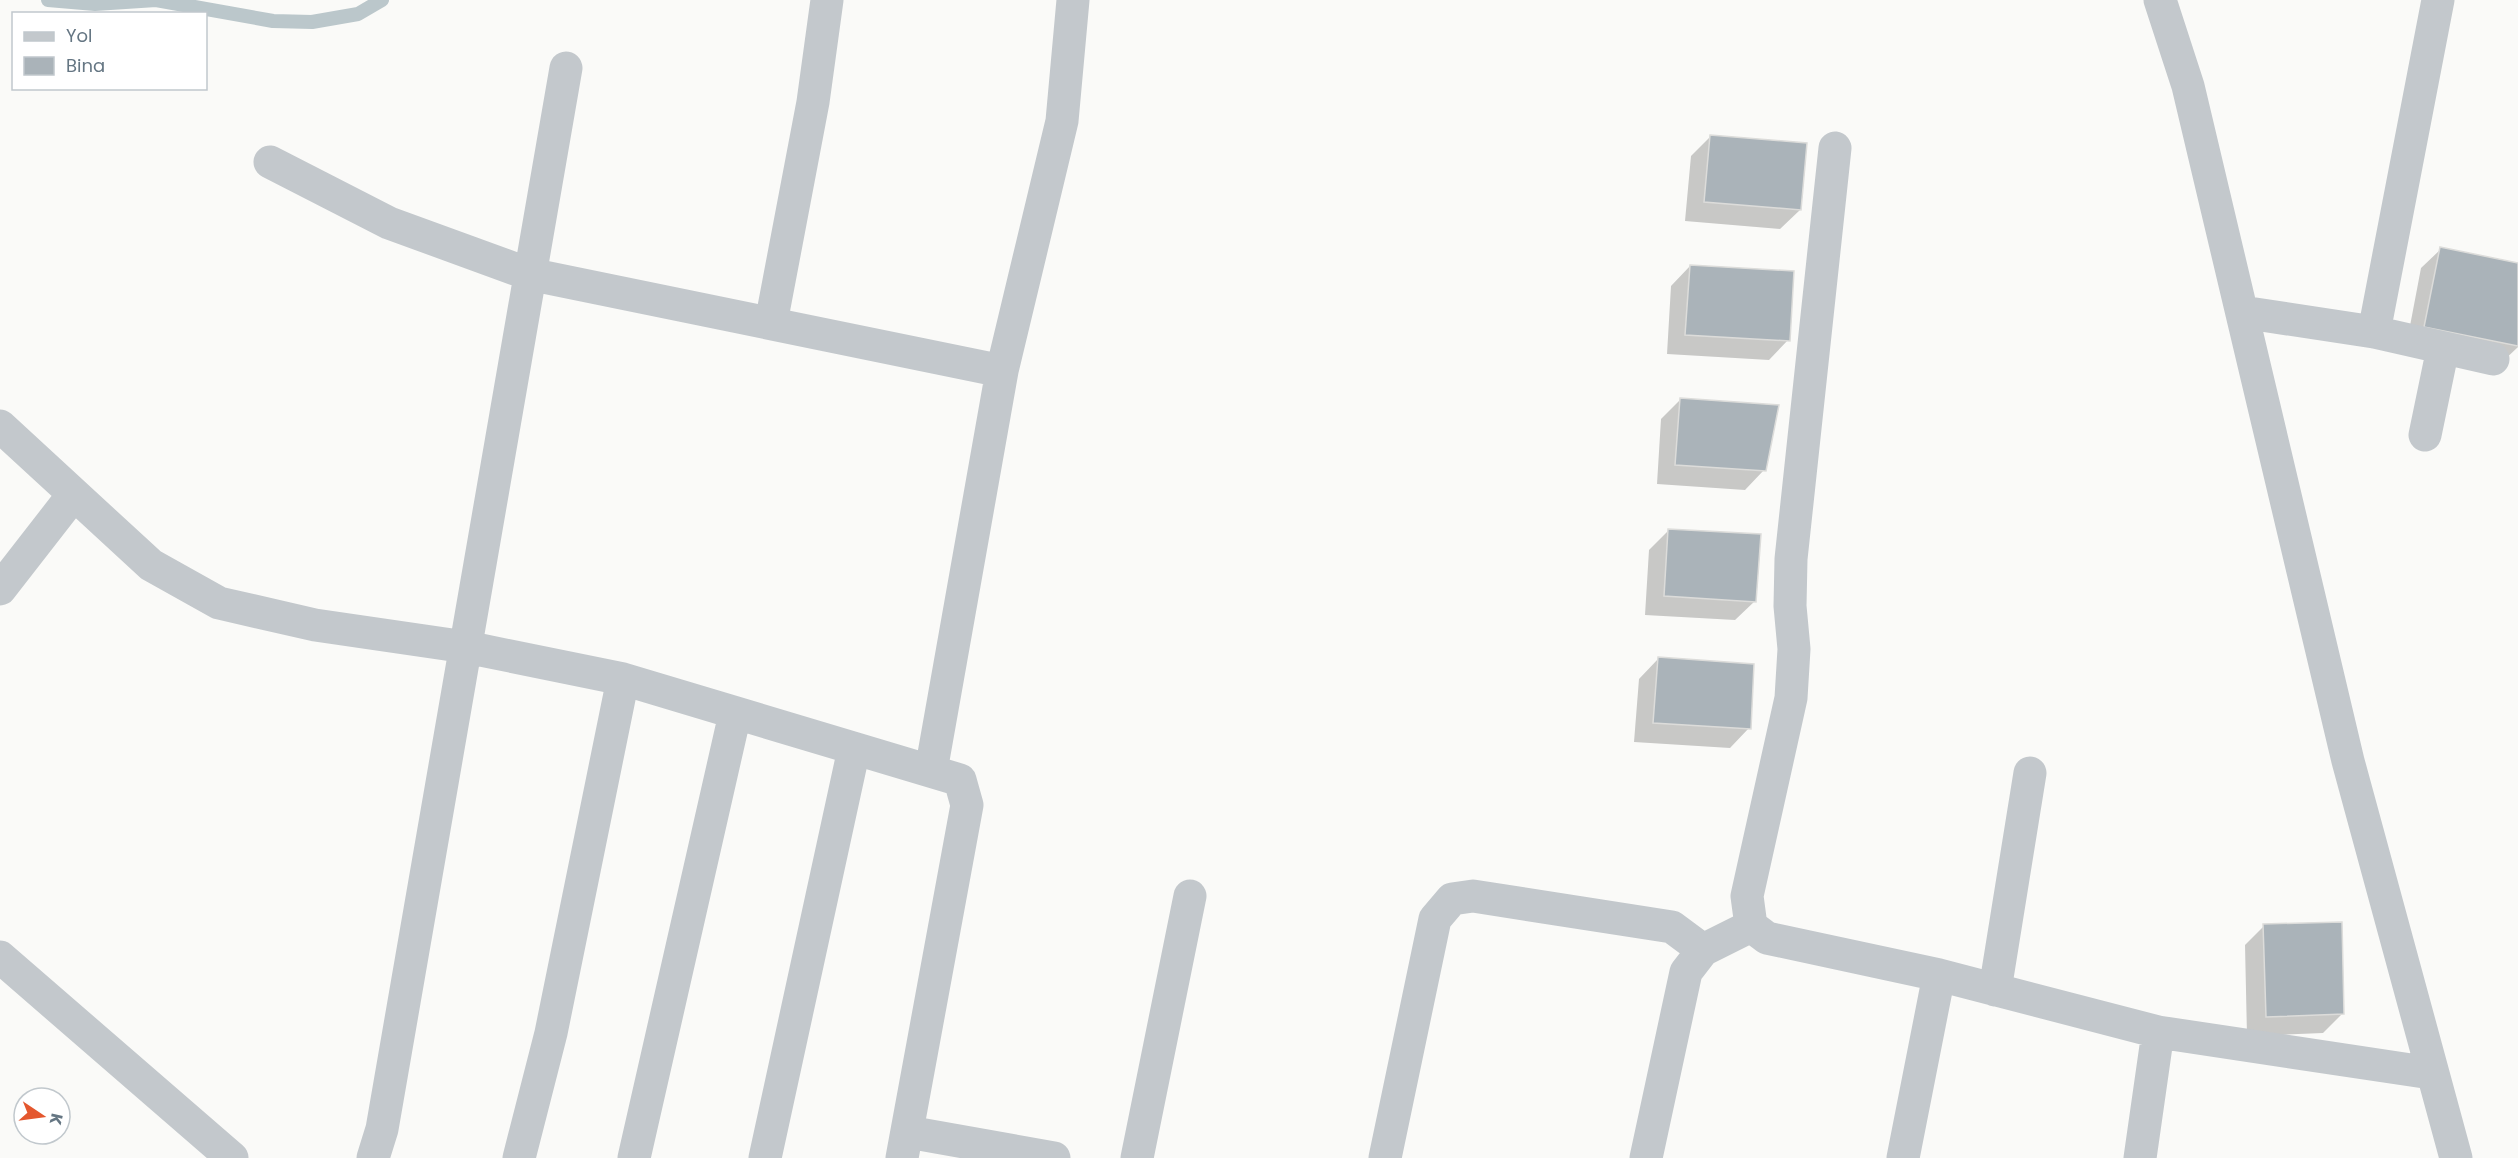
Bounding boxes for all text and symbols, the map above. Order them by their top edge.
legend [12,12,207,90]
text: Yol [66,23,92,48]
text: Bina [66,53,105,78]
north arrow [12,1086,72,1146]
text: K [44,1111,69,1127]

